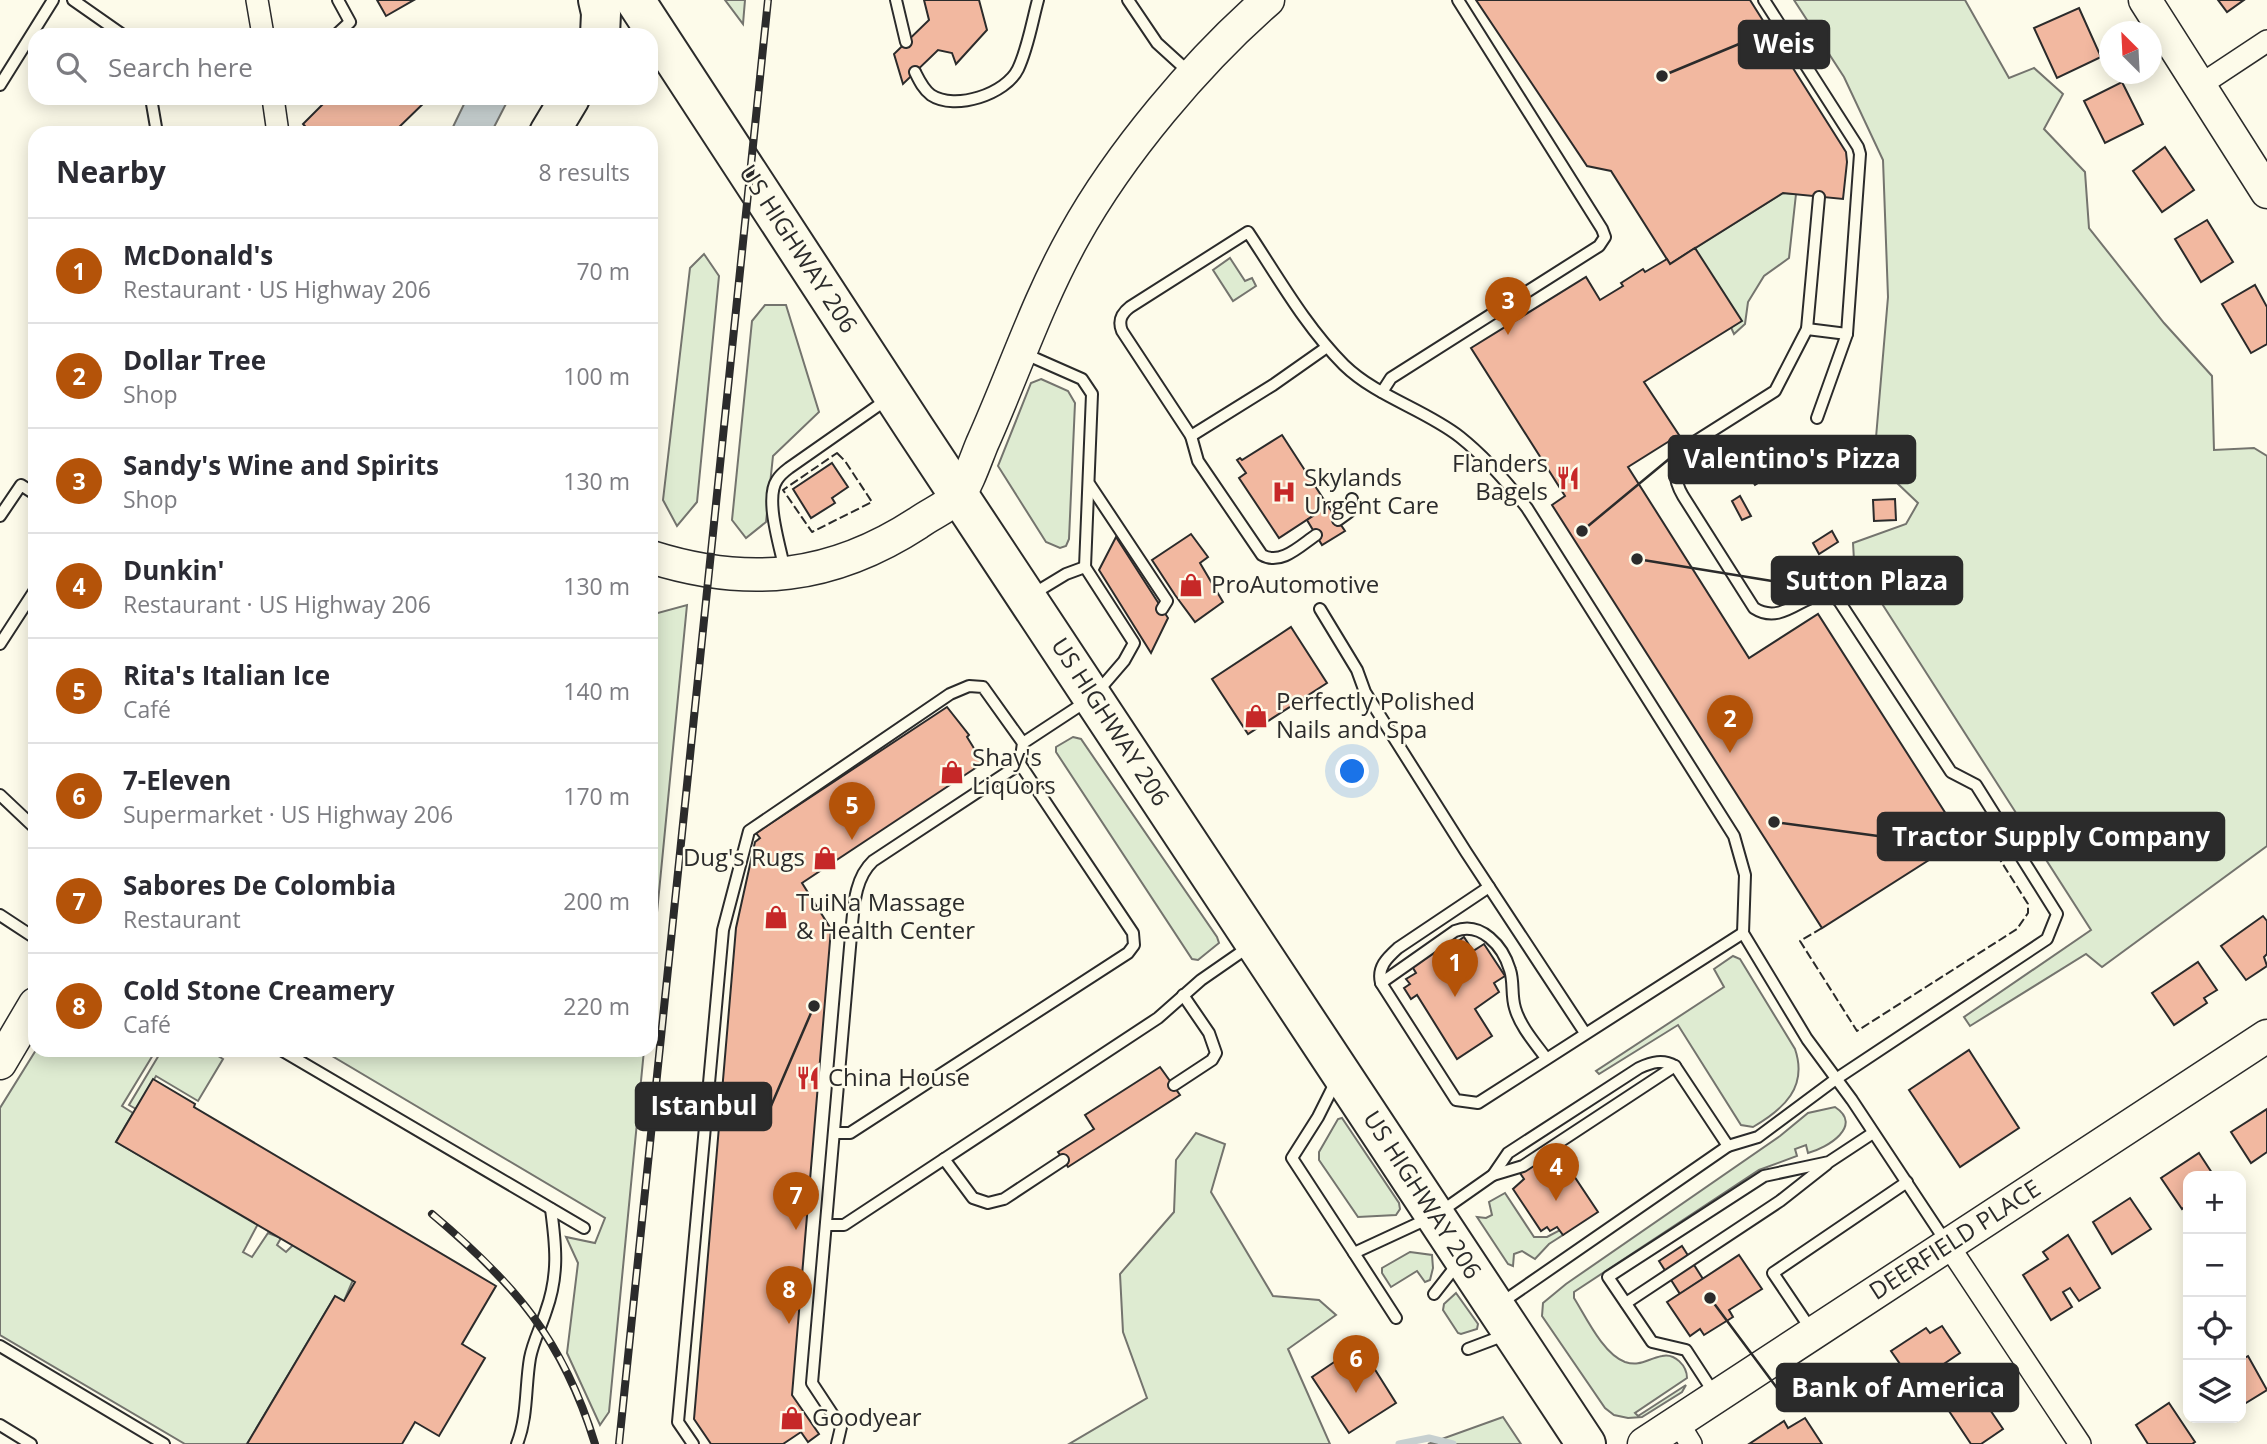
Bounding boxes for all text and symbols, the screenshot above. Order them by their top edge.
callout: Weis [1739,21,1829,68]
north arrow [2099,21,2162,84]
text: Weis [1753,25,1815,61]
search box [28,28,658,105]
icon: search [52,48,90,86]
text: Search here [108,49,253,85]
text: Nearby [56,151,166,192]
text: 8 results [539,156,630,188]
street label: US HIGHWAY 206 [732,158,866,339]
text: McDonald's [123,237,273,273]
text: 1 [72,255,86,287]
text: 70 m [576,255,630,287]
text: Restaurant · US Highway 206 [123,273,431,305]
pin: 3 [1485,277,1531,335]
text: Dollar Tree [123,342,266,378]
text: 2 [72,360,86,392]
text: 100 m [563,360,630,392]
text: Shop [123,378,178,410]
callout: Valentino's Pizza [1669,436,1915,483]
text: Valentino's Pizza [1683,440,1901,476]
place label: Flanders Bagels [1452,446,1548,507]
text: Sandy's Wine and Spirits [123,447,439,483]
place label: Skylands Urgent Care [1304,460,1439,521]
restaurant icon: Flanders Bagels [1554,464,1582,492]
text: 3 [72,465,86,497]
text: 130 m [563,465,630,497]
hospital icon: Skylands Urgent Care [1270,478,1298,506]
text: Shop [123,483,178,515]
text: Dunkin' [123,552,225,588]
callout: Sutton Plaza [1772,557,1962,604]
text: Sutton Plaza [1786,562,1948,598]
place label: ProAutomotive [1211,567,1379,600]
text: 4 [72,570,86,602]
text: 130 m [563,570,630,602]
shop icon: ProAutomotive [1177,571,1205,599]
text: Restaurant · US Highway 206 [123,588,431,620]
street label: US HIGHWAY 206 [1044,631,1178,812]
text: Rita's Italian Ice [123,657,330,693]
text: 5 [72,675,86,707]
text: 140 m [563,675,630,707]
place label: Perfectly Polished Nails and Spa [1276,684,1475,745]
text: Café [123,693,171,725]
pin: 2 [1707,695,1753,753]
shop icon: Perfectly Polished Nails and Spa [1242,702,1270,730]
place label: Shay's Liquors [972,740,1056,801]
your location [1335,754,1369,788]
shop icon: Shay's Liquors [938,758,966,786]
text: 7-Eleven [123,762,231,798]
text: 6 [72,780,86,812]
text: 170 m [563,780,630,812]
pin: 5 [829,782,875,840]
text: Supermarket · US Highway 206 [123,798,453,830]
callout: Tractor Supply Company [1878,813,2224,860]
text: Tractor Supply Company [1892,818,2210,854]
place label: Dug's Rugs [683,840,805,873]
shop icon: Dug's Rugs [811,844,839,872]
text: Sabores De Colombia [123,867,396,903]
text: 7 [72,885,86,917]
text: 200 m [563,885,630,917]
place label: TuiNa Massage & Health Center [796,885,975,946]
text: Restaurant [123,903,241,935]
shop icon: TuiNa Massage & Health Center [762,903,790,931]
pin: 1 [1432,939,1478,997]
text: Cold Stone Creamery [123,972,395,1008]
text: 8 [72,990,86,1022]
text: 220 m [563,990,630,1022]
text: Café [123,1008,171,1040]
place label: China House [828,1060,970,1093]
restaurant icon: China House [794,1064,822,1092]
callout: Istanbul [636,1083,771,1130]
text: Istanbul [650,1087,758,1123]
street label: US HIGHWAY 206 [1356,1104,1490,1285]
pin: 4 [1533,1143,1579,1201]
street label: DEERFIELD PLACE [1862,1171,2046,1307]
map controls [2183,1171,2246,1423]
button: + [2183,1171,2246,1234]
pin: 7 [773,1172,819,1230]
button: − [2183,1234,2246,1297]
pin: 8 [766,1266,812,1324]
button: locate [2183,1297,2246,1360]
pin: 6 [1333,1335,1379,1393]
button: layers [2183,1360,2246,1423]
callout: Bank of America [1777,1364,2018,1411]
text: Bank of America [1791,1369,2005,1405]
place label: Goodyear [812,1400,922,1433]
shop icon: Goodyear [778,1404,806,1432]

